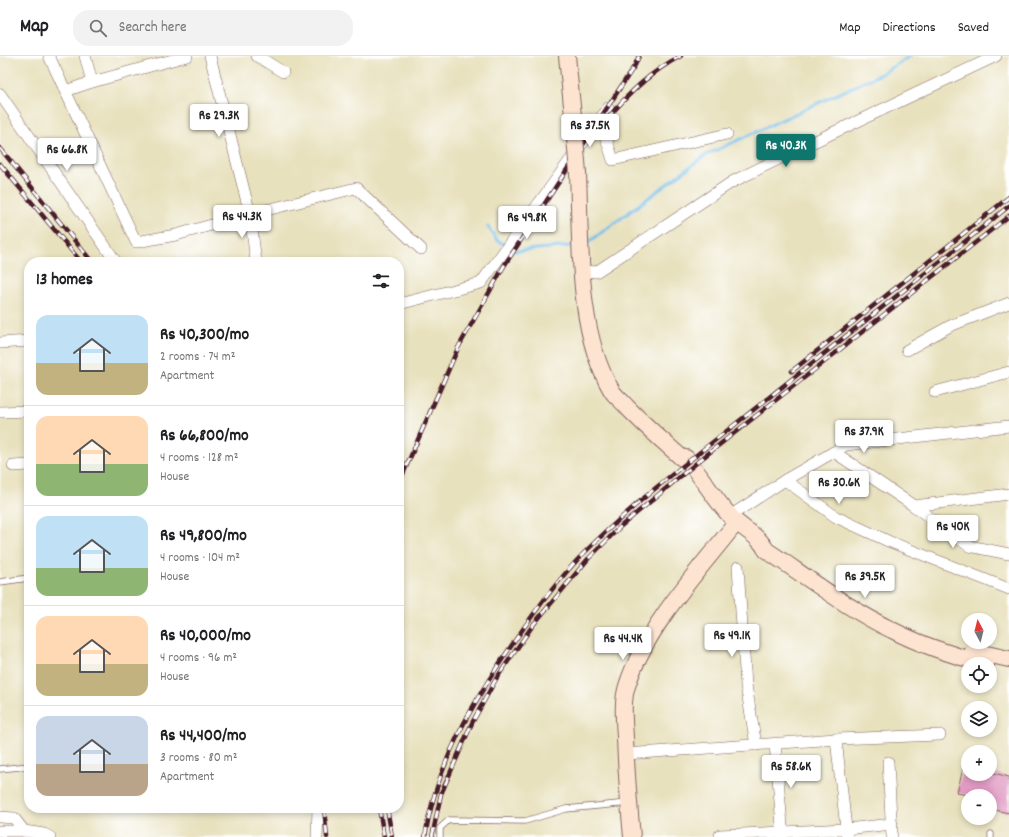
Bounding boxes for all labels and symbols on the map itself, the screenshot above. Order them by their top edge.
pin: Rs 29.3K [178,104,260,138]
pin: Rs 37.5K [549,114,631,148]
pin: Rs 40.3K [745,134,827,168]
pin: Rs 66.8K [26,138,108,172]
pin: Rs 44.3K [201,205,283,239]
pin: Rs 49.8K [486,206,568,240]
pin: Rs 37.9K [823,420,905,454]
pin: Rs 30.6K [798,471,880,505]
pin: Rs 40K [920,515,986,549]
pin: Rs 39.5K [824,565,906,599]
north arrow [961,613,997,649]
pin: Rs 49.1K [691,624,773,658]
pin: Rs 44.4K [582,627,664,661]
pin: Rs 58.6K [750,755,832,789]

